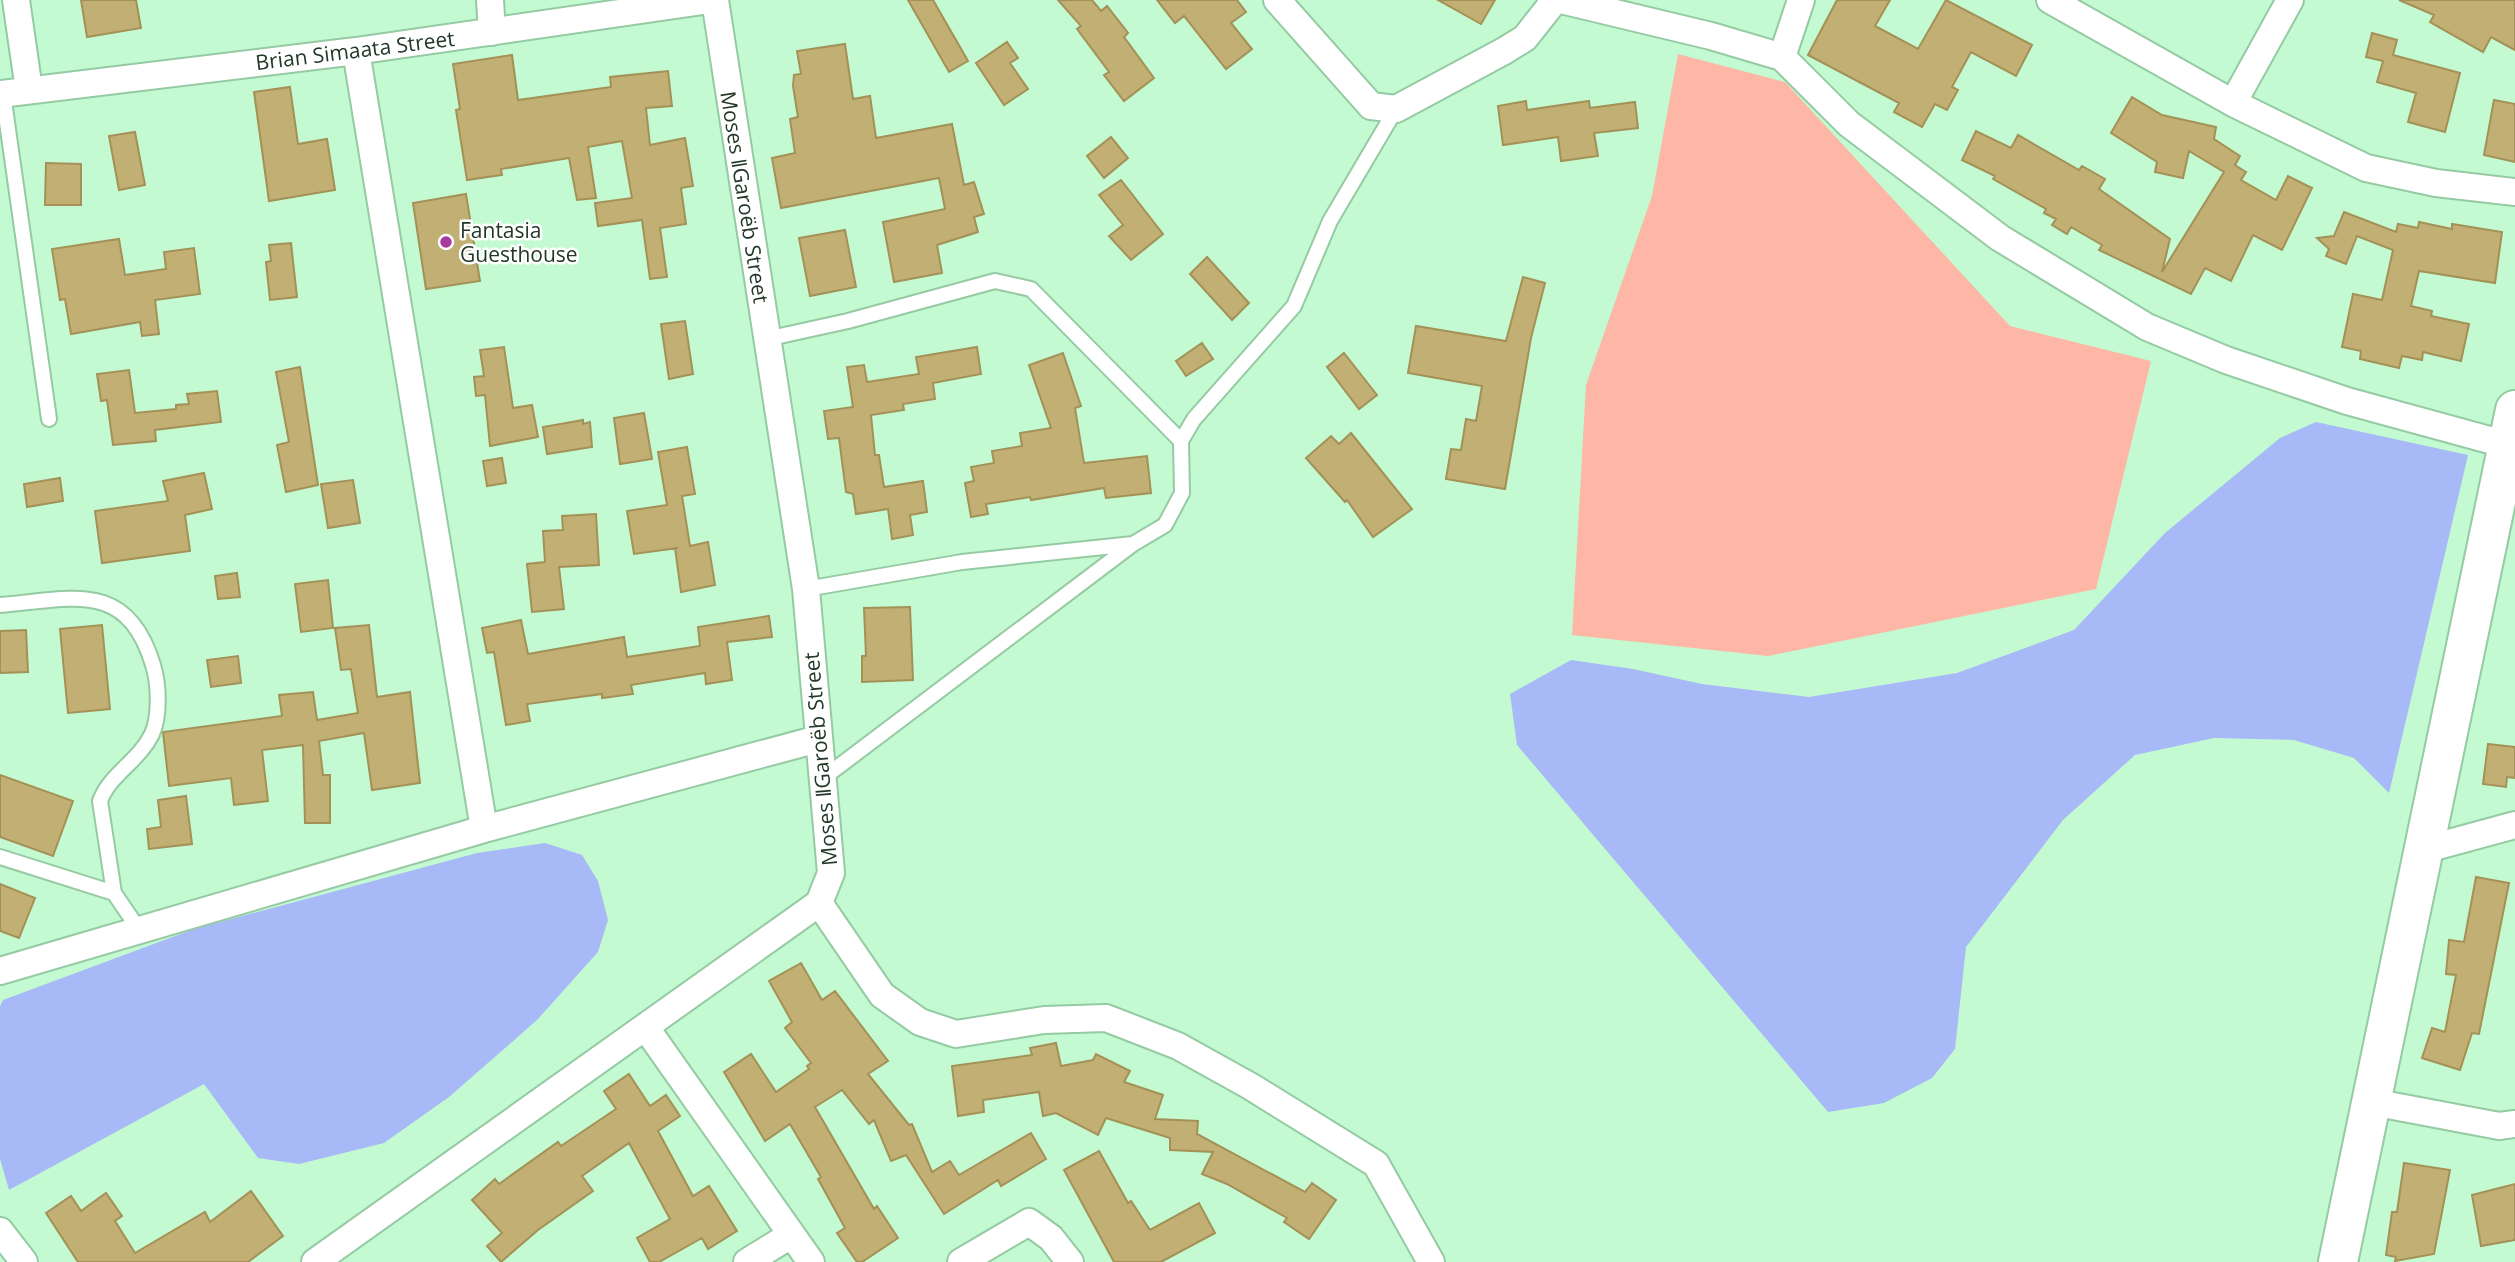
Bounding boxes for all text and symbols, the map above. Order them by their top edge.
street label: Brian Simaata Street [254,24,456,76]
street label: Moses ǁGaroëb Street [714,89,776,305]
place label: Fantasia Guesthouse [460,216,578,268]
marker: Fantasia Guesthouse [438,234,454,250]
street label: Moses ǁGaroëb Street [797,651,843,867]

